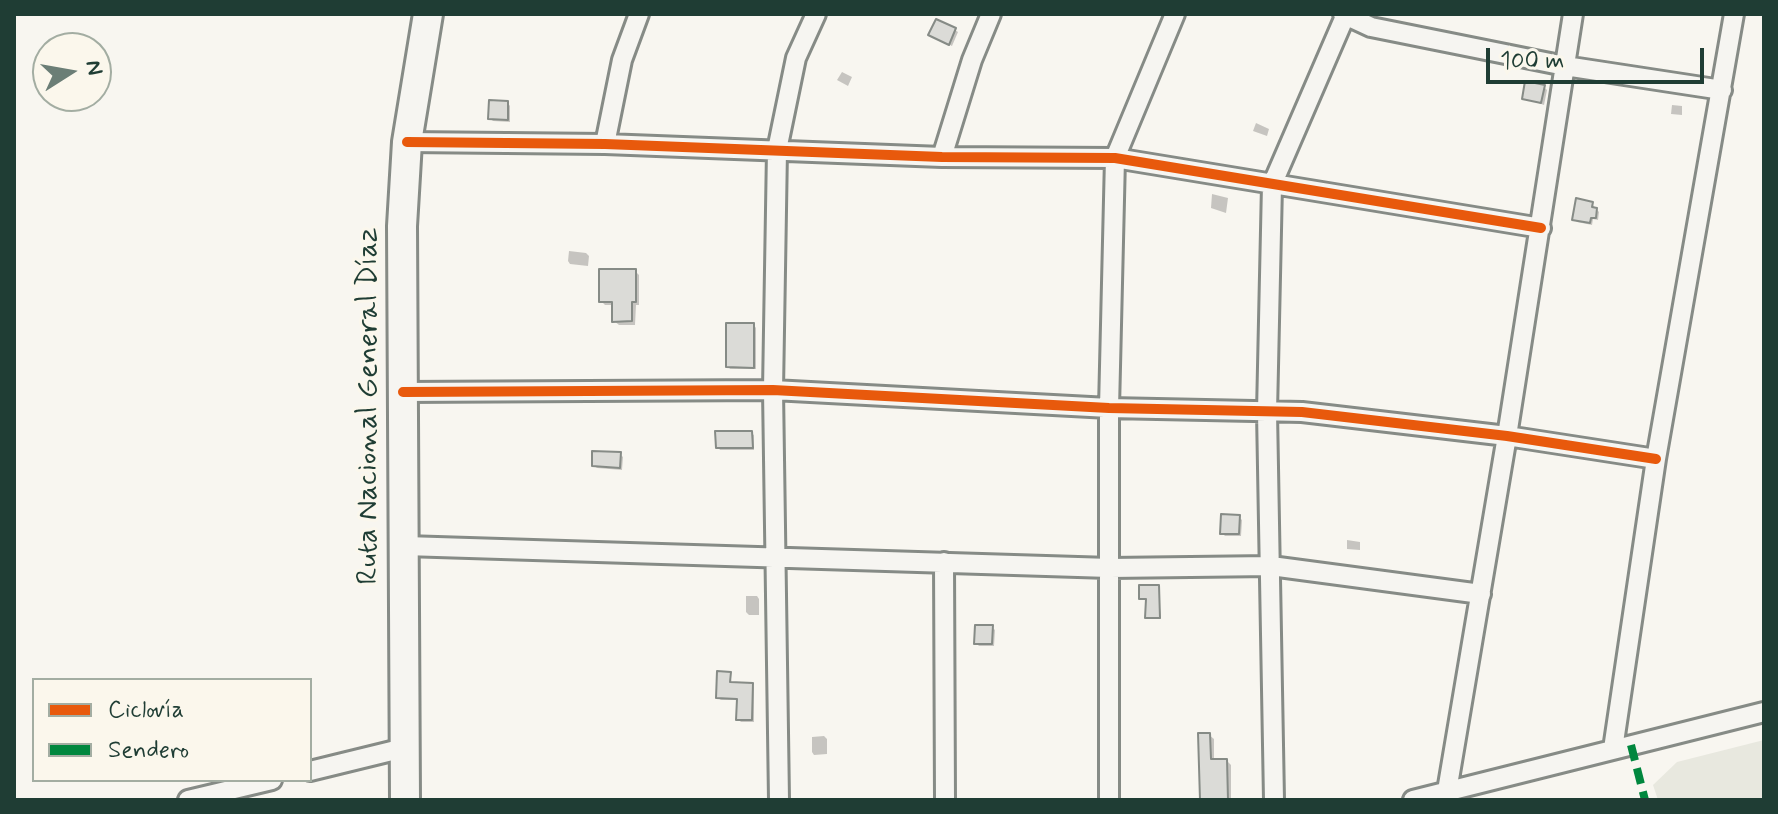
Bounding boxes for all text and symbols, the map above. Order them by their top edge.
north arrow [32,32,112,112]
scale bar [1490,32,1708,82]
text: 100 m [1500,46,1564,77]
text: N [78,58,109,78]
street label: Ruta Nacional General Díaz [352,227,388,585]
legend [32,678,312,782]
text: Ciclovía [108,695,184,726]
text: Sendero [108,735,189,766]

